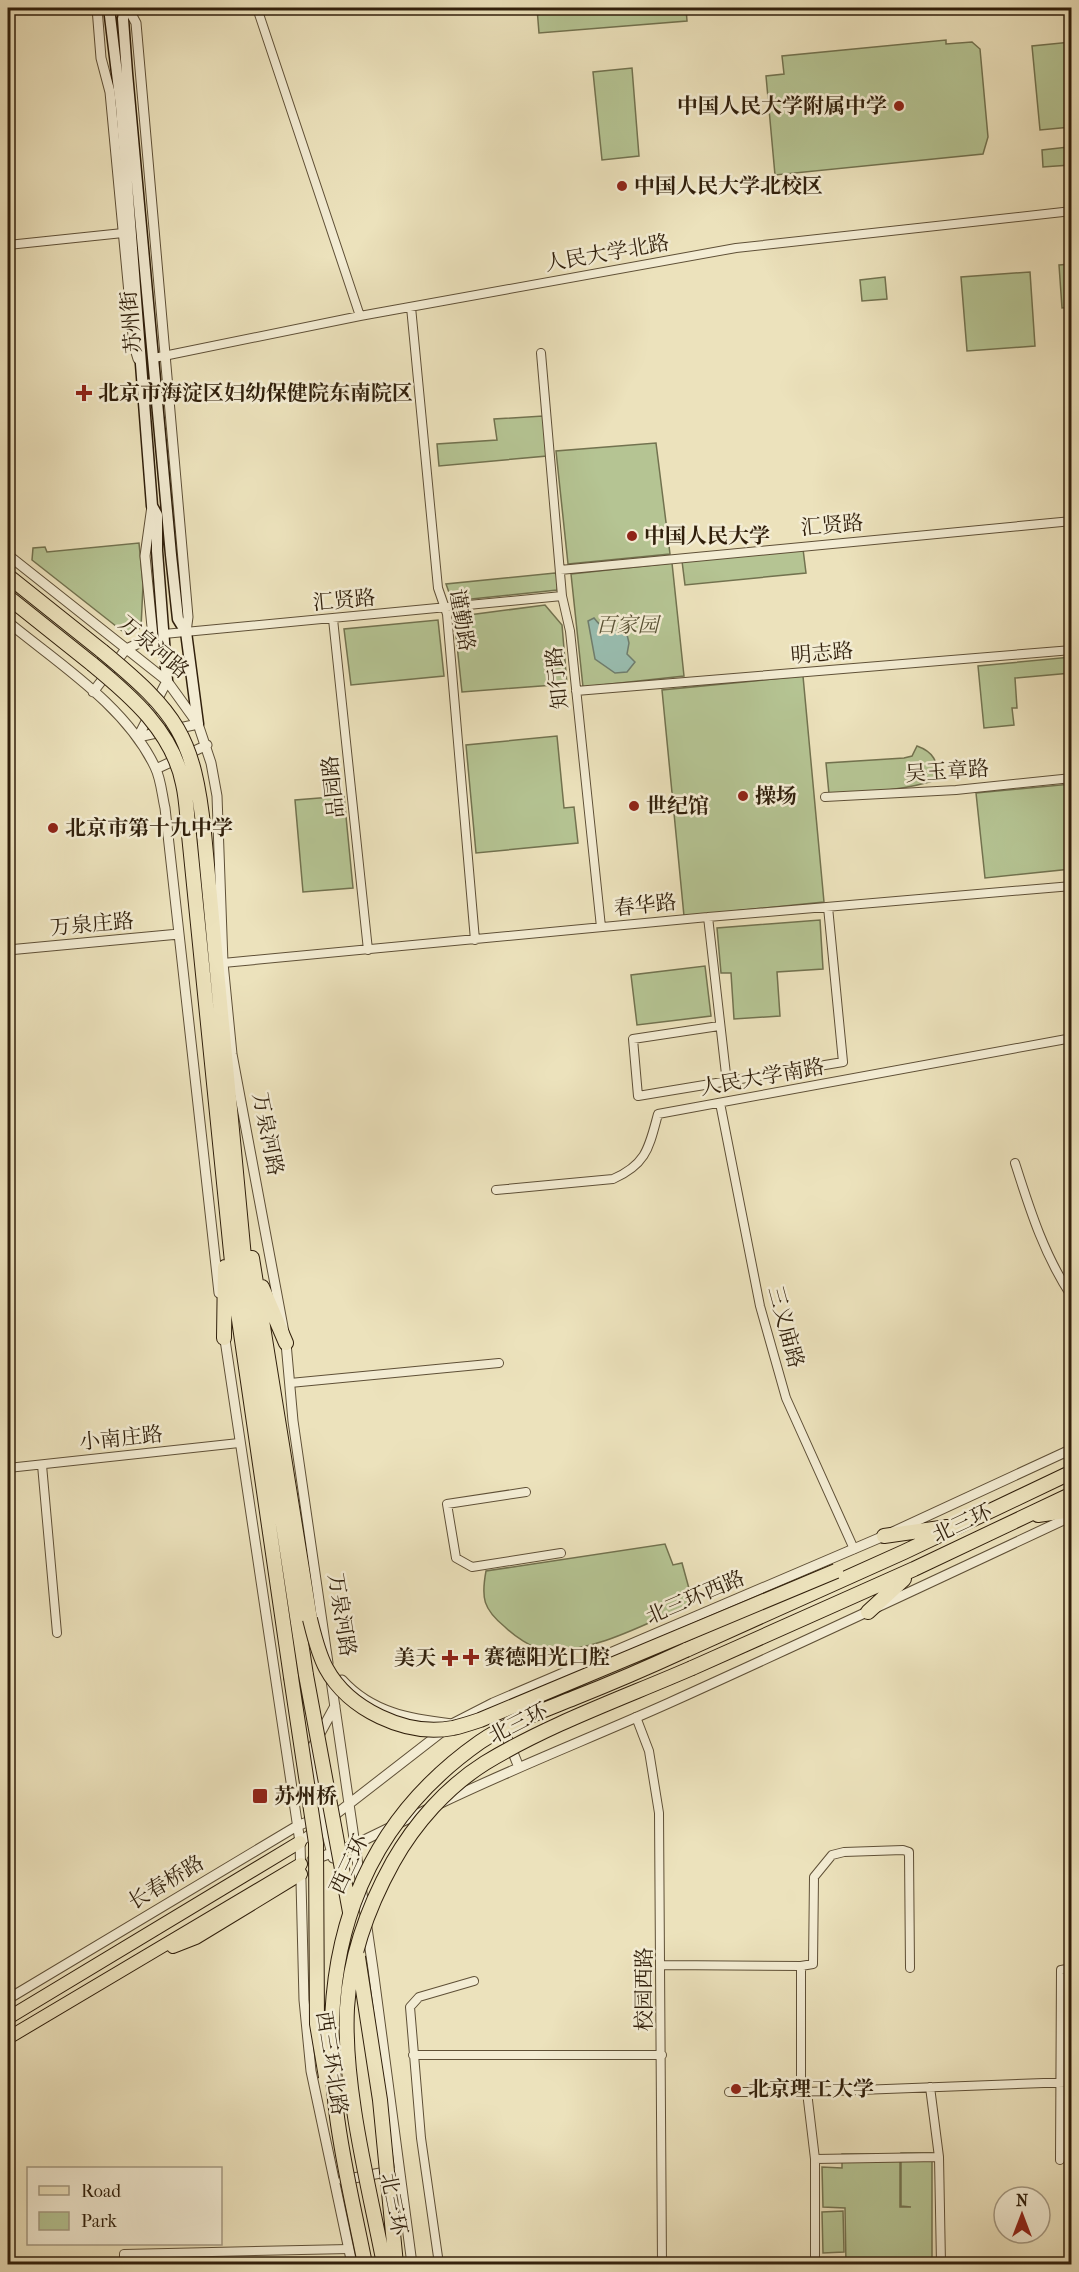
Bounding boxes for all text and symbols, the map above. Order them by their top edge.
place label: 中国人民大学附属中学 [677,94,887,118]
marker: 中国人民大学附属中学 [892,99,906,113]
place label: 中国人民大学北校区 [634,174,823,198]
marker: 中国人民大学北校区 [615,179,629,193]
street label: 人民大学北路 [543,230,671,276]
street label: 苏州街 [116,290,146,354]
place label: 北京市海淀区妇幼保健院东南院区 [98,381,413,405]
marker: 北京市海淀区妇幼保健院东南院区 [75,384,93,402]
street label: 汇贤路 [800,510,864,540]
place label: 中国人民大学 [644,524,770,548]
marker: 中国人民大学 [625,529,639,543]
street label: 汇贤路 [312,585,376,615]
street label: 谨勤路 [445,587,479,653]
street label: 万泉河路 [114,611,194,683]
park label: 百家园 [596,613,661,637]
street label: 明志路 [790,638,854,668]
street label: 知行路 [542,645,572,711]
street label: 品园路 [318,754,348,820]
street label: 吴玉章路 [904,756,990,786]
place label: 操场 [755,784,797,808]
marker: 操场 [736,789,750,803]
place label: 世纪馆 [646,794,709,818]
marker: 世纪馆 [627,799,641,813]
place label: 北京市第十九中学 [65,816,233,840]
marker: 北京市第十九中学 [46,821,60,835]
street label: 春华路 [612,890,678,920]
street label: 万泉庄路 [49,908,135,940]
street label: 人民大学南路 [698,1054,826,1100]
street label: 万泉河路 [248,1090,288,1178]
street label: 三义庙路 [764,1283,808,1371]
street label: 小南庄路 [78,1422,164,1454]
street label: 北三环 [928,1499,996,1547]
street label: 北三环西路 [642,1565,748,1629]
street label: 万泉河路 [324,1572,360,1658]
place label: 赛德阳光口腔 [484,1645,610,1669]
place label: 美天 [394,1646,436,1670]
marker: 赛德阳光口腔 [462,1648,480,1666]
marker: 美天 [441,1649,459,1667]
street label: 北三环 [484,1698,552,1748]
place label: 苏州桥 [274,1784,337,1808]
marker: 苏州桥 [251,1787,269,1805]
street label: 西三环 [325,1830,373,1898]
street label: 长春桥路 [124,1850,208,1914]
street label: 校园西路 [632,1947,656,2031]
street label: 西三环北路 [312,2009,352,2117]
place label: 北京理工大学 [748,2077,874,2101]
marker: 北京理工大学 [729,2082,743,2096]
legend [27,2167,222,2245]
street label: 北三环 [376,2171,412,2237]
text: Road [81,2181,121,2202]
north arrow [992,2185,1052,2245]
text: N [1016,2191,1029,2210]
text: Park [81,2211,118,2232]

